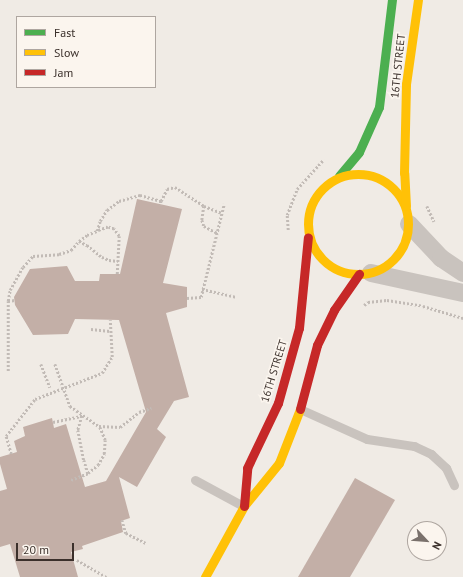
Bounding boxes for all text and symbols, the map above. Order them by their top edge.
legend [16,16,156,88]
text: Fast [54,25,75,40]
street label: 16TH STREET [388,33,408,99]
text: Slow [54,45,79,60]
text: Jam [54,65,73,80]
street label: 16TH STREET [258,338,290,404]
north arrow [407,521,447,561]
scale bar [18,535,76,561]
text: N [429,539,445,552]
text: 20 m [23,542,49,557]

